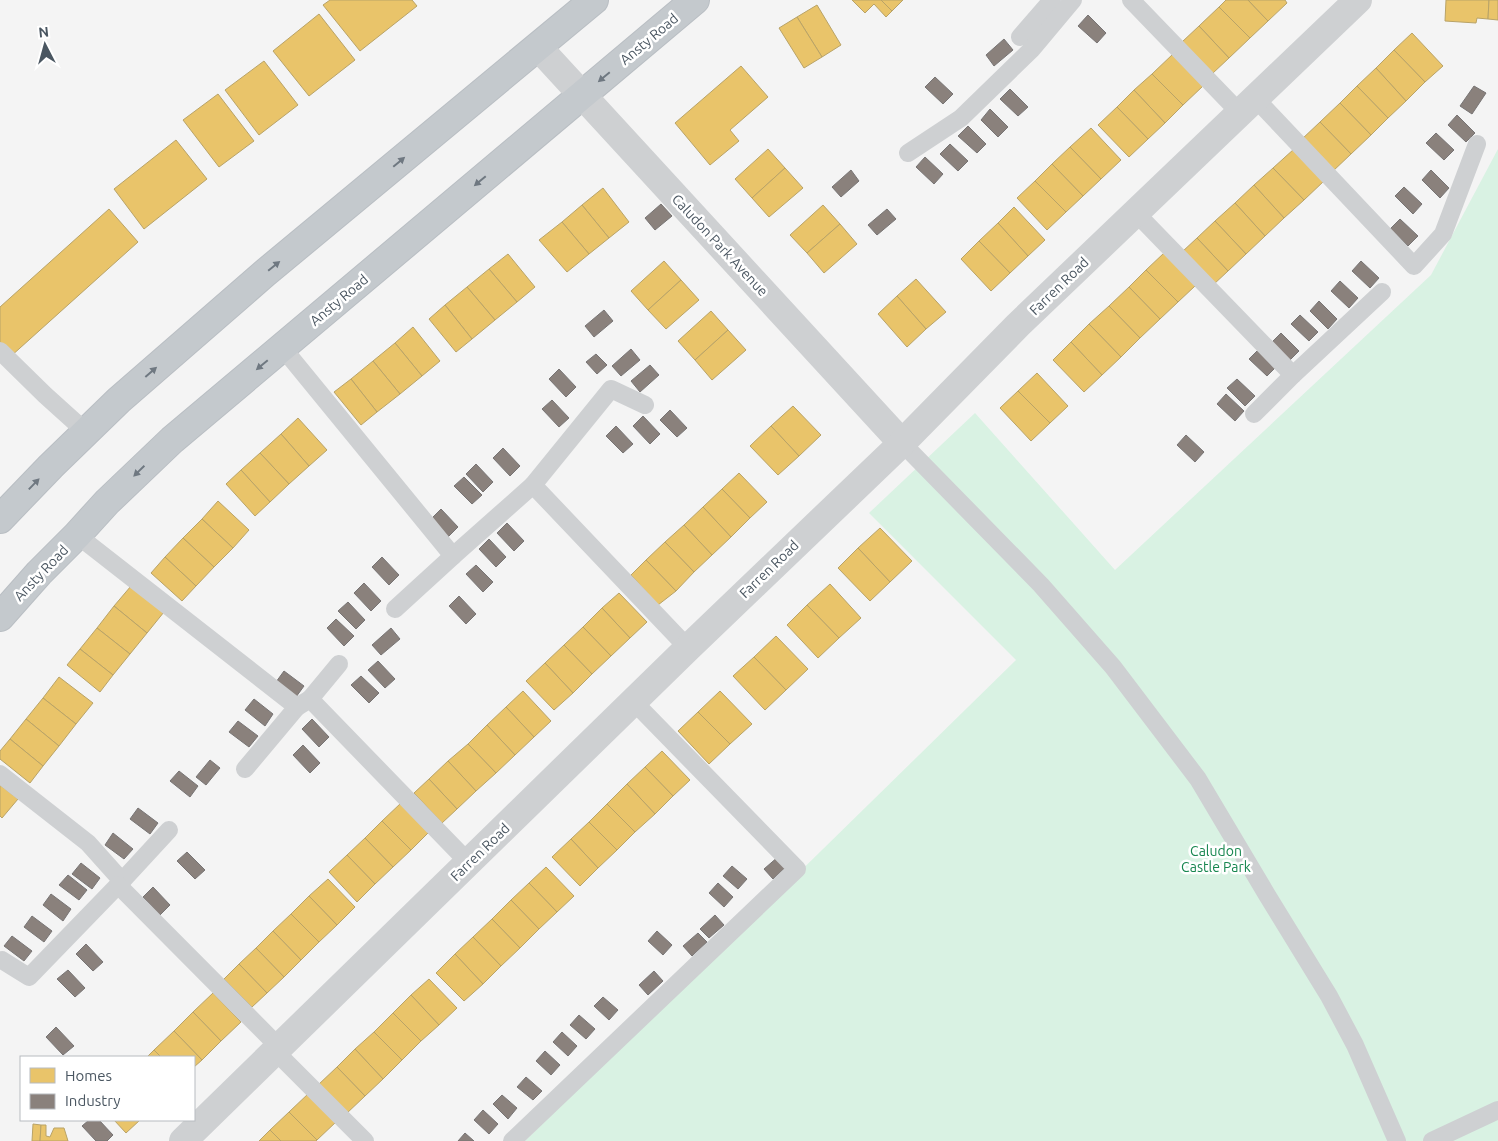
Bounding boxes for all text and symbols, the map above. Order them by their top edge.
street label: Ansty Road [617,10,681,68]
north arrow [20,20,70,70]
text: N [38,24,50,41]
one-way arrow [599,71,611,83]
one-way arrow [393,157,406,168]
one-way arrow [474,176,487,187]
street label: Caludon Park Avenue [669,191,771,299]
street label: Farren Road [1026,254,1092,318]
one-way arrow [267,260,280,271]
street label: Ansty Road [307,271,371,329]
one-way arrow [255,359,268,370]
one-way arrow [145,367,157,378]
one-way arrow [133,465,145,477]
one-way arrow [28,478,40,490]
street label: Farren Road [736,537,802,601]
street label: Ansty Road [11,542,71,604]
street label: Farren Road [447,820,513,884]
park label: Caludon Castle Park [1181,843,1251,875]
legend [20,1056,195,1121]
text: Homes [65,1067,112,1084]
text: Industry [65,1092,120,1109]

